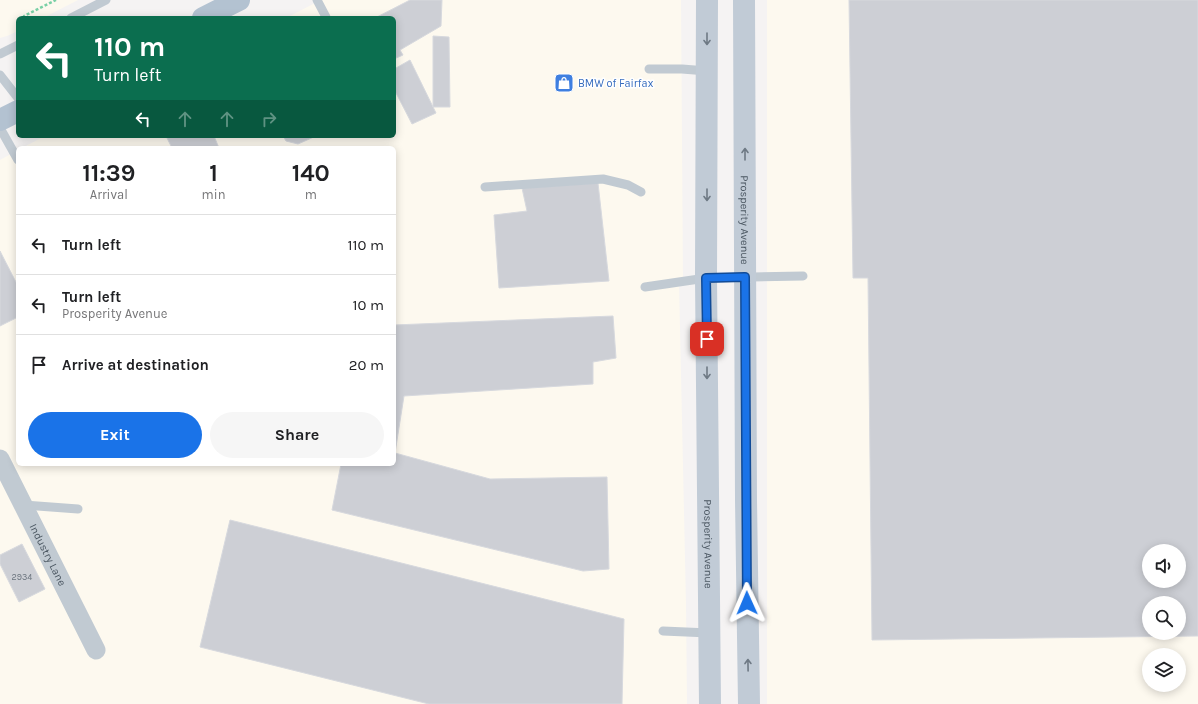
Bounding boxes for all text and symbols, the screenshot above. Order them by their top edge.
text: 110 m [94,30,165,63]
icon: left [28,32,80,84]
one-way arrow [703,32,711,45]
text: Turn left [94,64,162,86]
shop icon: BMW of Fairfax [553,72,575,94]
place label: BMW of Fairfax [578,77,654,90]
icon: left [132,108,154,130]
icon: ahead [174,108,196,130]
icon: ahead [216,108,238,130]
icon: right [258,108,280,130]
one-way arrow [741,148,749,161]
text: 11:39 [82,159,135,187]
text: 1 [209,159,218,187]
text: 140 [292,159,330,187]
street label: Prosperity Avenue [738,175,751,265]
text: Arrival [90,187,128,202]
text: min [202,187,225,202]
text: m [305,187,317,202]
one-way arrow [703,188,711,201]
icon: left [28,234,50,256]
text: Turn left [62,236,121,254]
text: 110 m [348,236,384,254]
text: Turn left [62,288,121,306]
icon: left [28,294,50,316]
text: 10 m [353,296,384,314]
text: Prosperity Avenue [62,306,168,321]
pin [690,322,724,356]
icon: arrive [696,328,718,350]
icon: arrive [28,354,50,376]
text: Arrive at destination [62,356,209,374]
text: 20 m [349,356,384,374]
one-way arrow [703,366,711,379]
button: Exit [28,412,202,458]
button: Share [210,412,384,458]
street label: Prosperity Avenue [701,499,715,589]
street label: Industry Lane [27,521,69,588]
map controls [1142,544,1186,692]
button: sound [1142,544,1186,588]
house number: 2934 [12,572,32,582]
position arrow [726,582,768,624]
button: search [1142,596,1186,640]
button: layers [1142,648,1186,692]
one-way arrow [744,659,752,672]

